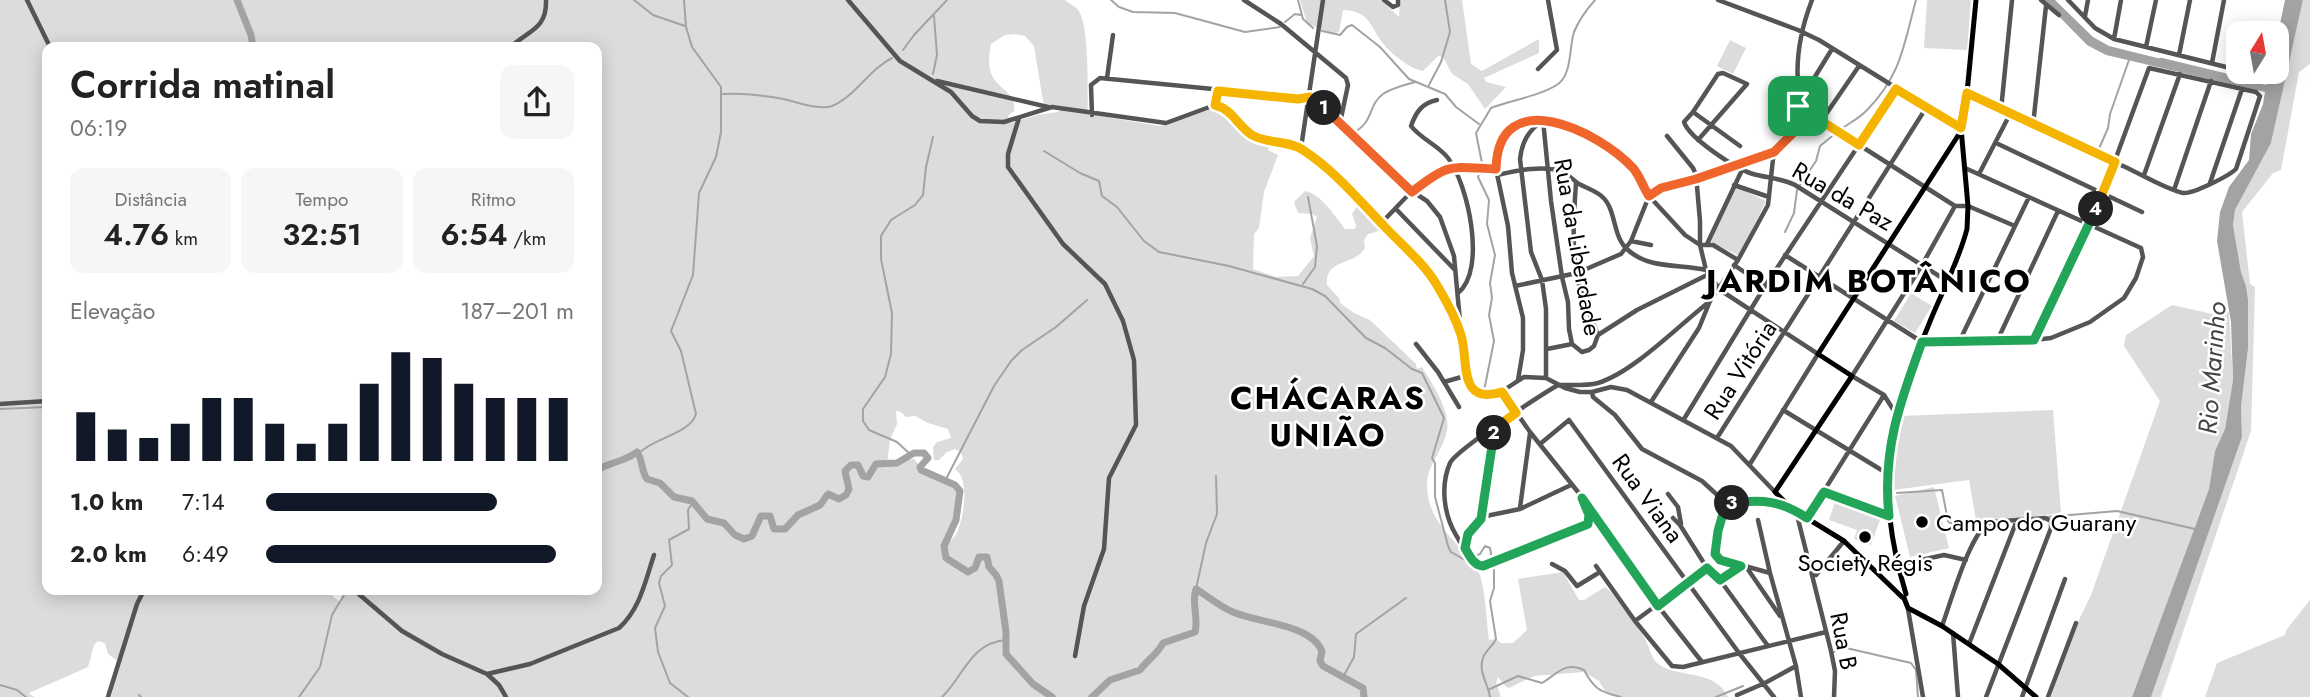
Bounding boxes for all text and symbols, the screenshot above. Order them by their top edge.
north arrow [2226,21,2289,84]
map controls [2226,21,2289,84]
text: Corrida matinal [70,57,335,112]
button: share [500,65,574,139]
pin [1768,76,1828,136]
icon: arrive [1779,87,1817,125]
pin: 1 [1306,90,1342,126]
text: 1 [1319,94,1328,121]
text: 06:19 [70,111,128,145]
street label: Rua da Paz [1786,153,1900,239]
street label: Rua da Liberdade [1545,155,1611,339]
text: Distância [114,186,187,213]
text: Tempo [296,186,348,213]
text: Ritmo [471,186,516,213]
pin: 4 [2078,192,2114,227]
text: 4 [2089,195,2102,222]
text: 4.76 [103,213,169,256]
text: 32:51 [282,213,362,256]
text: 6:54 [440,213,508,256]
text: km [169,225,198,252]
text: /km [508,225,546,252]
district label: JARDIM BOTÂNICO [1700,258,2032,304]
text: Elevação [70,294,155,328]
text: 187–201 m [460,294,574,328]
water label: Rio Marinho [2188,300,2236,435]
street label: Rua Vitória [1695,314,1785,426]
district label: CHÁCARAS UNIÃO [1230,375,1426,458]
pin: 2 [1476,416,1512,450]
text: 2 [1487,419,1500,446]
street label: Rua Viana [1604,446,1692,550]
text: 1.0 km [70,485,143,519]
text: 7:14 [182,485,225,519]
pin: 3 [1714,486,1750,520]
text: 3 [1726,489,1737,516]
place label: Campo do Guarany [1936,505,2137,540]
marker: Campo do Guarany [1914,514,1930,530]
marker: Society Régis [1857,529,1873,545]
text: 2.0 km [70,537,147,571]
text: 6:49 [182,537,229,571]
place label: Society Régis [1797,545,1933,580]
street label: Rua B [1821,609,1867,673]

